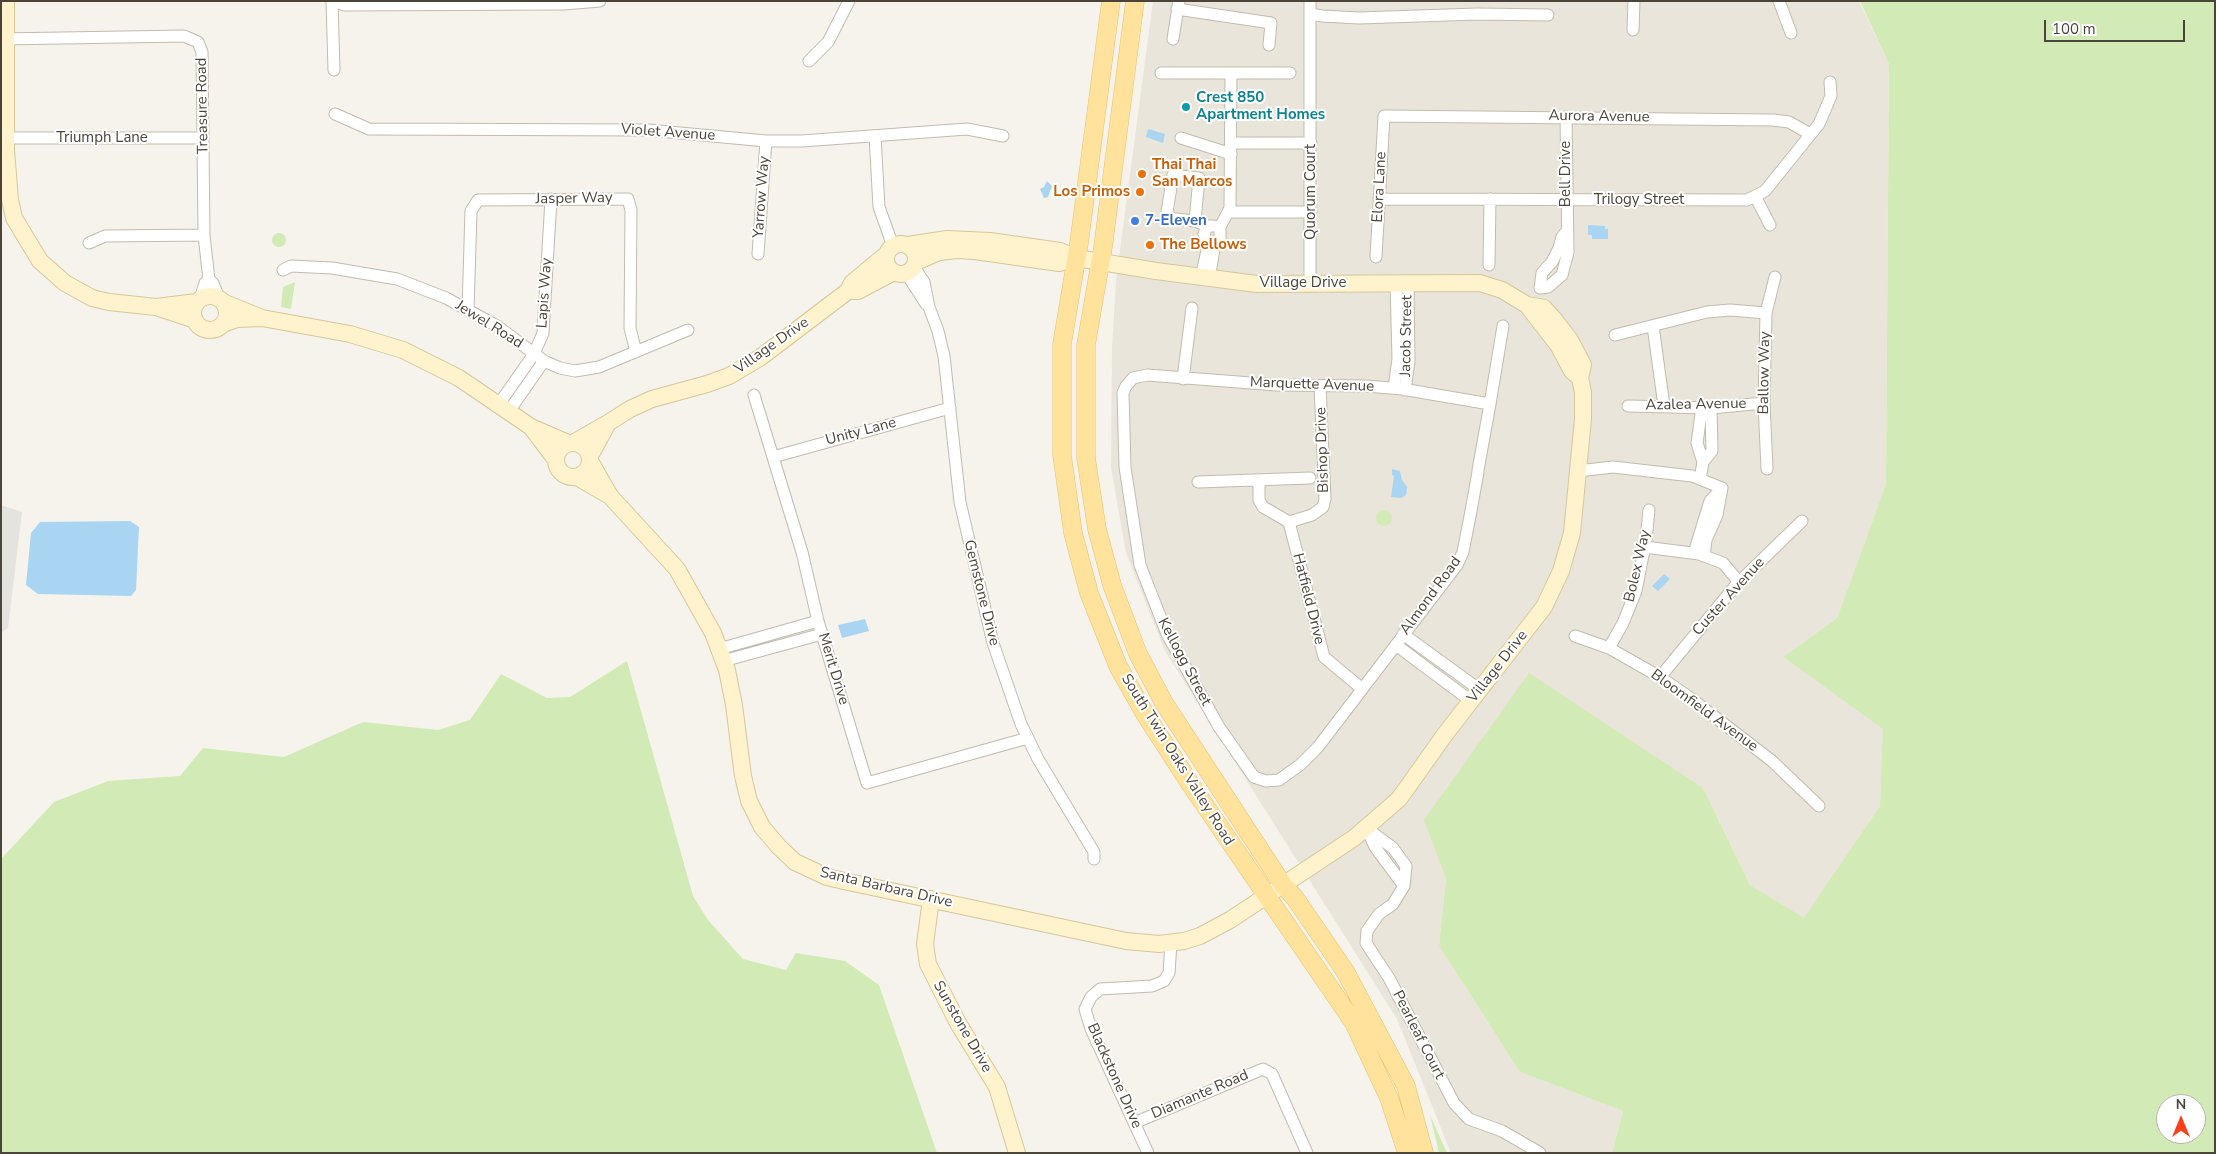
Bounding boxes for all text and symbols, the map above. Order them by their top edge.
scale bar [2046,10,2187,42]
text: 100 m [2052,19,2096,39]
street label: Treasure Road [193,57,213,155]
place label: Crest 850 Apartment Homes [1196,89,1325,124]
marker: Crest 850 Apartment Homes [1180,101,1192,113]
street label: Aurora Avenue [1548,107,1650,127]
street label: Violet Avenue [620,121,716,145]
street label: Triumph Lane [56,129,148,147]
street label: Bell Drive [1557,141,1575,207]
street label: Quorum Court [1302,144,1320,240]
street label: Elora Lane [1369,151,1391,223]
street label: Yarrow Way [750,155,774,239]
place label: Thai Thai San Marcos [1152,156,1232,191]
marker: Thai Thai San Marcos [1136,168,1148,180]
place label: Los Primos [1053,183,1130,201]
marker: Los Primos [1134,186,1146,198]
street label: Jasper Way [535,189,613,209]
street label: Trilogy Street [1594,191,1684,209]
place label: 7-Eleven [1145,212,1207,230]
marker: 7-Eleven [1129,215,1141,227]
place label: The Bellows [1160,236,1247,254]
marker: The Bellows [1144,239,1156,251]
street label: Lapis Way [534,257,556,329]
street label: Village Drive [1260,274,1346,292]
street label: Jacob Street [1397,295,1417,377]
street label: Jewel Road [452,297,526,353]
street label: Village Drive [731,314,813,378]
street label: Ballow Way [1755,331,1775,415]
street label: Marquette Avenue [1250,374,1374,396]
street label: Azalea Avenue [1645,395,1747,415]
street label: Bishop Drive [1313,407,1333,493]
street label: Unity Lane [824,414,898,450]
street label: Bolex Way [1621,528,1655,604]
street label: Gemstone Drive [959,538,1003,648]
street label: Hatfield Drive [1288,551,1328,647]
street label: Almond Road [1397,553,1465,639]
street label: Custer Avenue [1689,554,1769,640]
street label: Kellogg Street [1153,615,1215,709]
street label: Village Drive [1464,627,1532,707]
street label: Merit Drive [814,631,852,707]
street label: Bloomfield Avenue [1647,666,1761,756]
street label: South Twin Oaks Valley Road [1117,671,1237,849]
street label: Santa Barbara Drive [818,864,954,912]
street label: Sunstone Drive [929,978,995,1076]
street label: Pearleaf Court [1388,988,1448,1082]
street label: Blackstone Drive [1083,1021,1145,1131]
street label: Diamante Road [1149,1066,1251,1124]
north arrow [2156,1094,2206,1144]
text: N [2176,1095,2186,1114]

